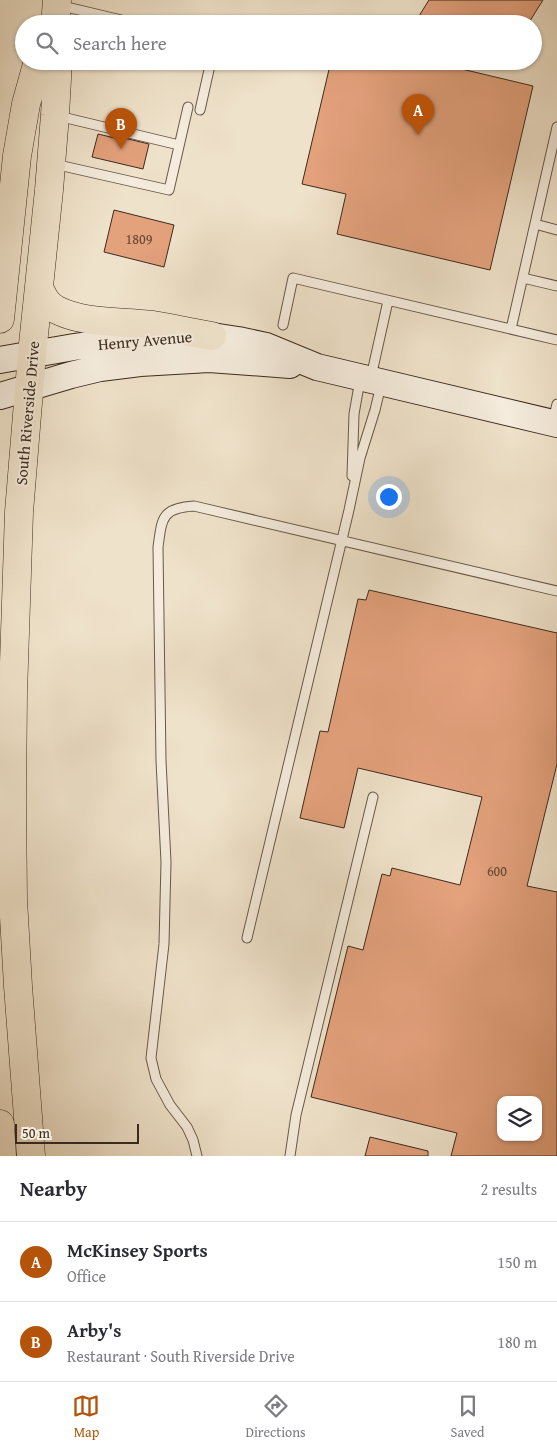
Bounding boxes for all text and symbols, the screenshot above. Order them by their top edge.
search box [15,15,542,70]
icon: search [33,29,61,57]
text: Search here [73,29,167,57]
pin: A [402,94,434,135]
pin: B [105,108,137,149]
house number: 1809 [126,229,153,249]
street label: Henry Avenue [97,324,193,356]
street label: South Riverside Drive [9,340,45,486]
your location [376,484,402,510]
house number: 600 [487,861,507,881]
map controls [497,1096,542,1141]
button: layers [497,1096,542,1141]
scale bar [15,1121,139,1144]
text: 50 m [22,1123,50,1143]
text: Nearby [20,1173,87,1204]
text: 2 results [480,1177,537,1201]
text: McKinsey Sports [67,1236,208,1264]
text: A [31,1250,41,1274]
text: 150 m [497,1250,537,1274]
text: Office [67,1264,106,1288]
text: Arby's [67,1316,121,1344]
text: B [31,1330,41,1354]
text: 180 m [497,1330,537,1354]
text: Restaurant · South Riverside Drive [67,1344,295,1368]
tab: Map [72,1392,100,1442]
tab: Directions [245,1392,306,1442]
tab: Saved [451,1392,485,1442]

